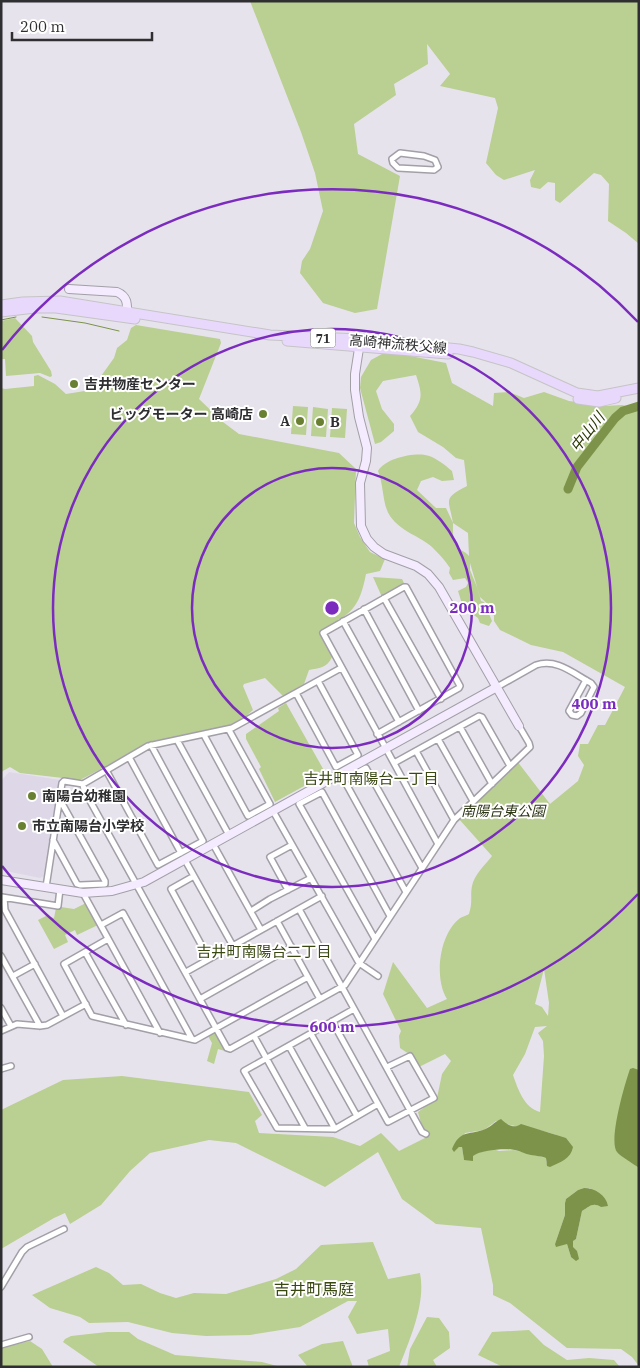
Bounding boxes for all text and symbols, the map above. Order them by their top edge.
scale bar [12,10,152,42]
text: 200 m [20,17,65,36]
road number: 71 [310,328,336,348]
street label: 高崎神流秩父線 [348,331,448,357]
place label: 吉井物産センター [84,375,196,393]
marker: 吉井物産センター [68,378,80,390]
place label: ビッグモーター 高崎店 [110,405,253,423]
water label: 中山川 [566,407,610,456]
marker: ビッグモーター 高崎店 [257,408,269,420]
place label: A [280,412,290,430]
place label: B [330,413,340,431]
marker: A [294,415,306,427]
marker: B [314,416,326,428]
text: 200 m [449,598,495,617]
centre of rings [323,599,341,617]
text: 400 m [571,694,617,713]
district label: 吉井町南陽台一丁目 [303,769,439,788]
place label: 南陽台幼稚園 [42,787,126,805]
marker: 南陽台幼稚園 [26,790,38,802]
park label: 南陽台東公園 [461,802,547,820]
place label: 市立南陽台小学校 [32,817,144,835]
marker: 市立南陽台小学校 [16,820,28,832]
district label: 吉井町南陽台二丁目 [196,942,332,961]
text: 600 m [309,1017,355,1036]
district label: 吉井町馬庭 [274,1279,354,1299]

